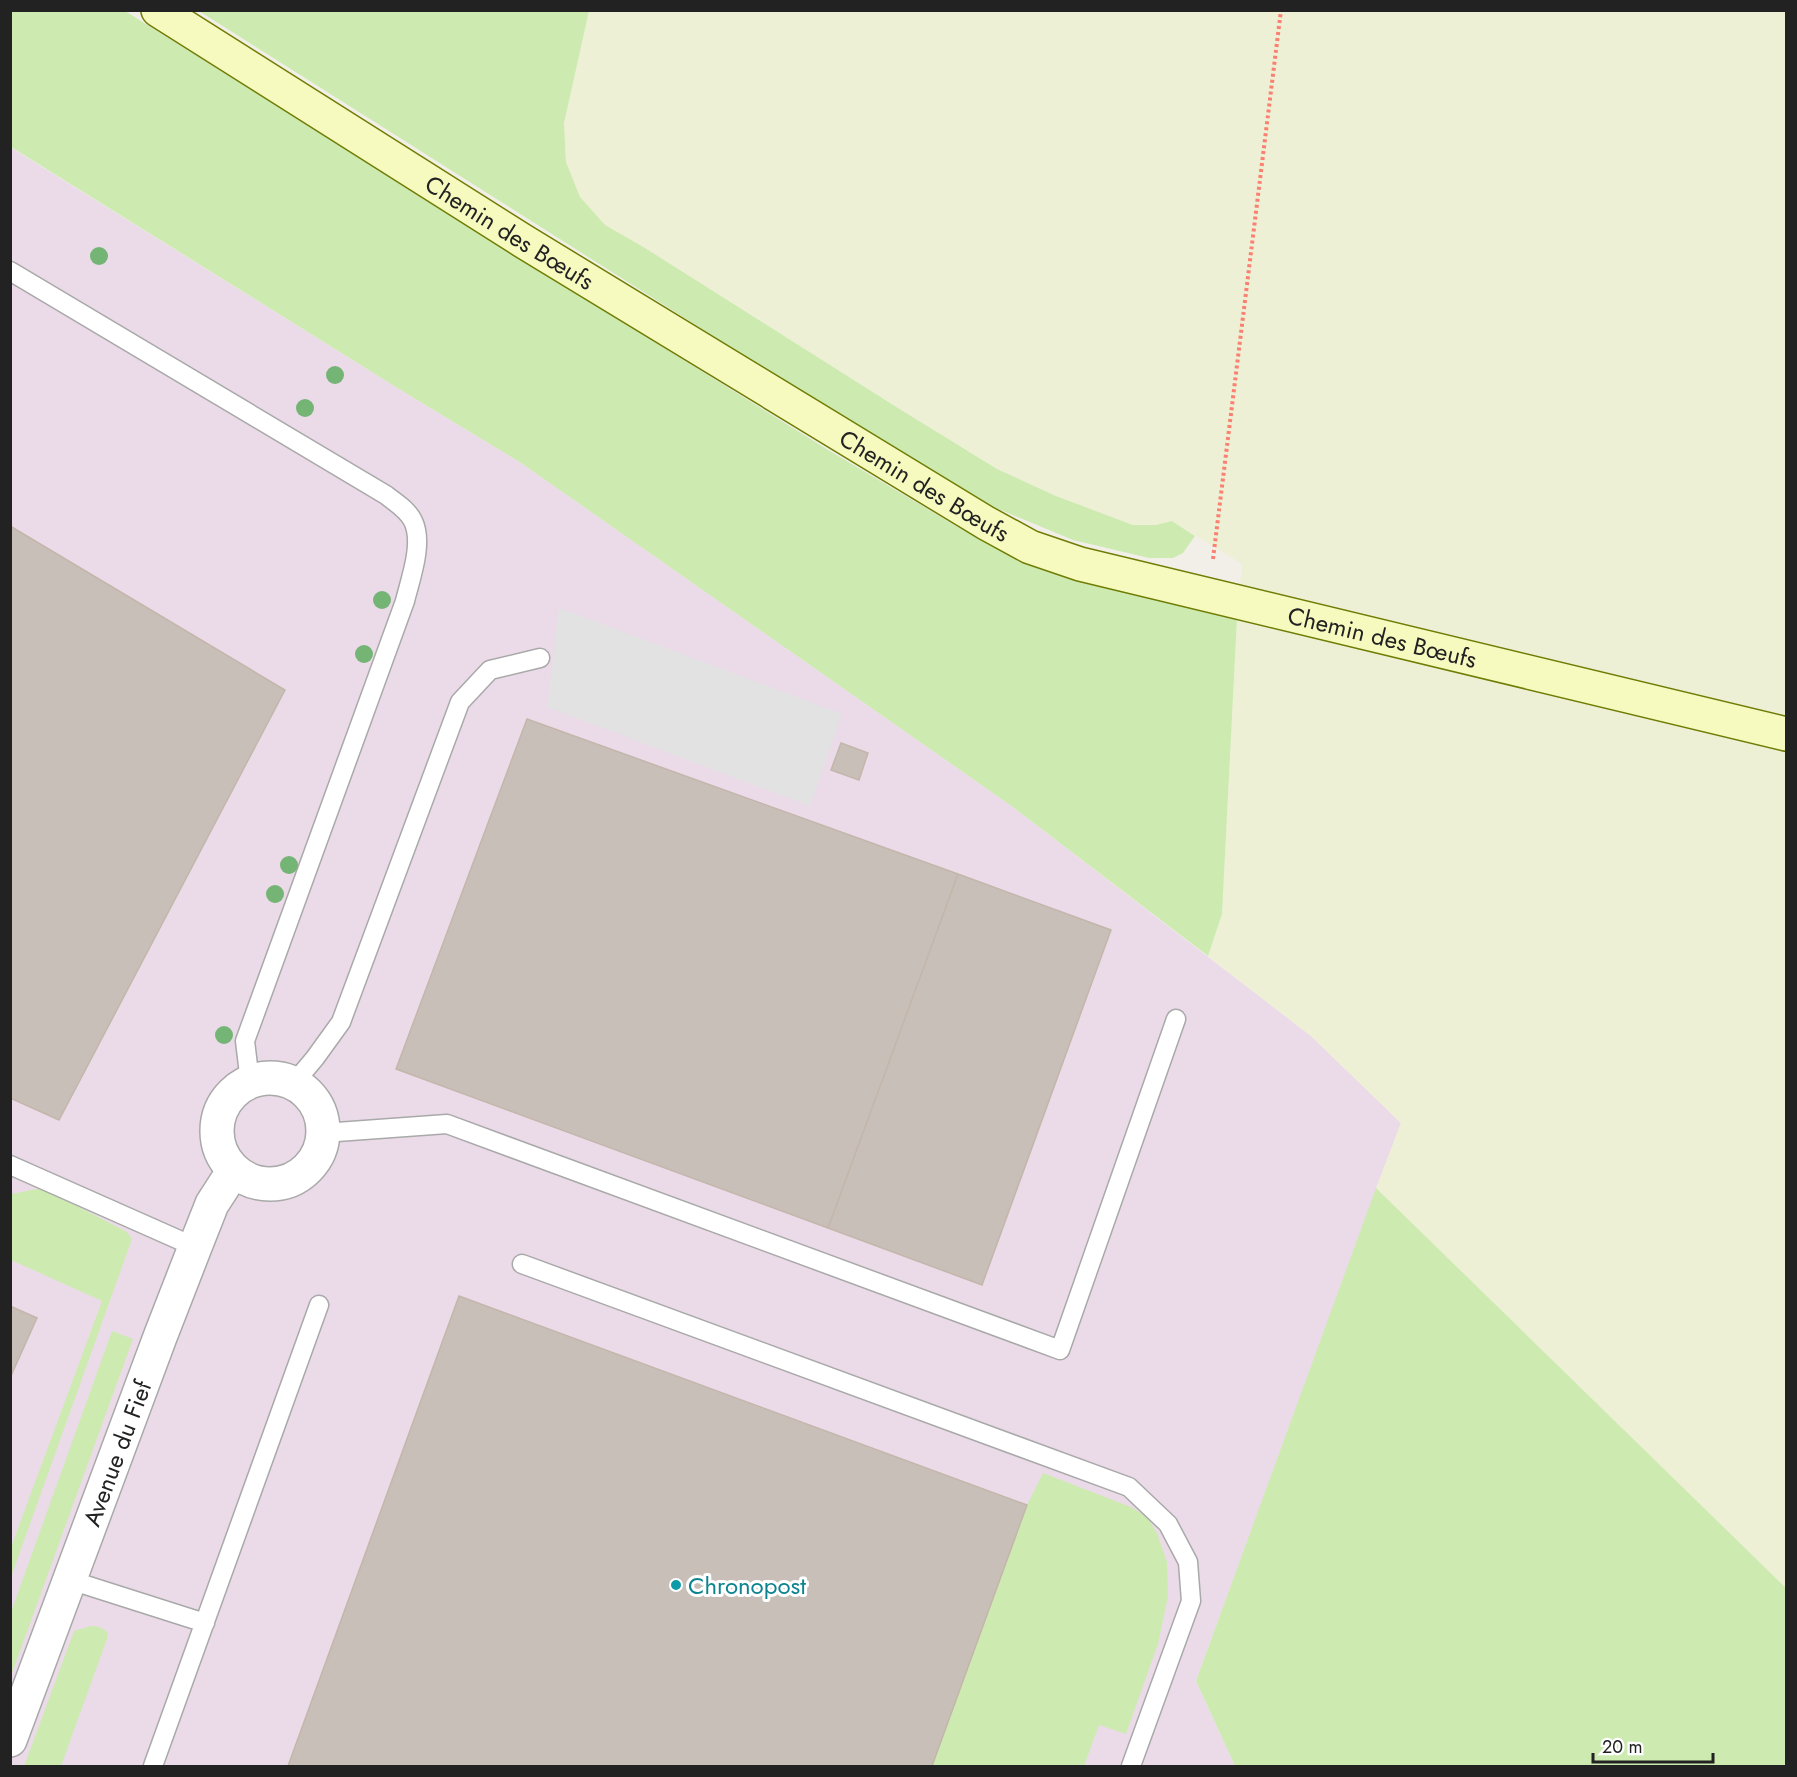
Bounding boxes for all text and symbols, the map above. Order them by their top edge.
street label: Chemin des Bœufs [418,166,601,298]
street label: Chemin des Bœufs [833,420,1016,550]
street label: Chemin des Bœufs [1284,597,1480,676]
street label: Avenue du Fief [74,1374,160,1531]
place label: Chronopost [688,1568,806,1603]
marker: Chronopost [669,1578,683,1592]
scale bar [1593,1726,1713,1764]
text: 20 m [1602,1734,1642,1760]

